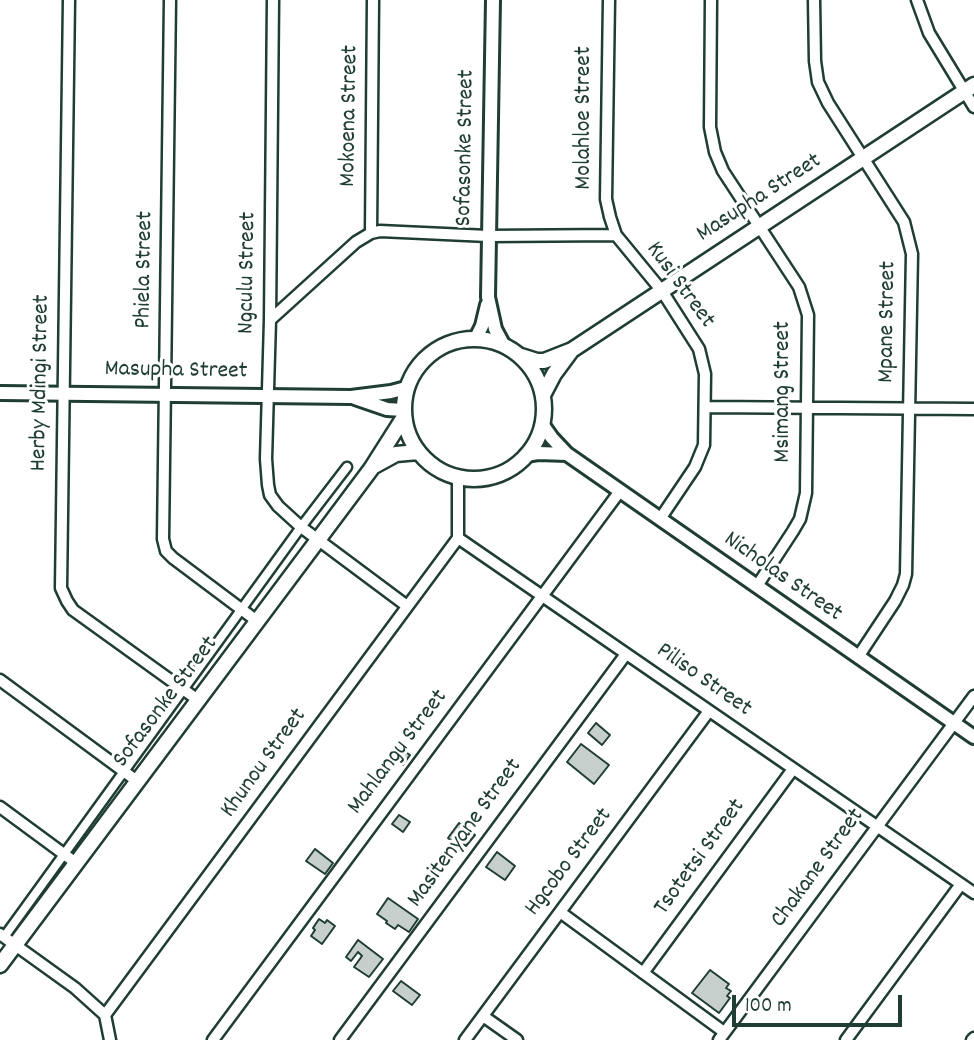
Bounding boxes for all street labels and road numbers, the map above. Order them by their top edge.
street label: Mokoena Street [335,45,367,187]
street label: Molahloe Street [572,46,600,190]
street label: Sofasonke Street [451,69,483,227]
street label: Masupha Street [692,148,828,250]
street label: Phiela Street [131,211,161,329]
street label: Ngculu Street [234,212,264,334]
street label: Kusi Street [638,237,720,335]
street label: Mpane Street [874,261,904,383]
street label: Herby Mdingi Street [26,294,58,472]
street label: Msimang Street [771,321,799,463]
street label: Masupha Street [104,356,248,388]
street label: Nicholas Street [717,526,847,630]
street label: Sofasonke Street [108,632,226,774]
street label: Piliso Street [650,638,756,724]
street label: Mahlangu Street [343,685,455,821]
street label: Khunou Street [216,704,314,824]
street label: Masitenyane Street [402,754,530,914]
street label: Tsotetsi Street [649,794,753,922]
street label: Hgcobo Street [520,803,620,923]
street label: Chakane Street [766,804,872,934]

